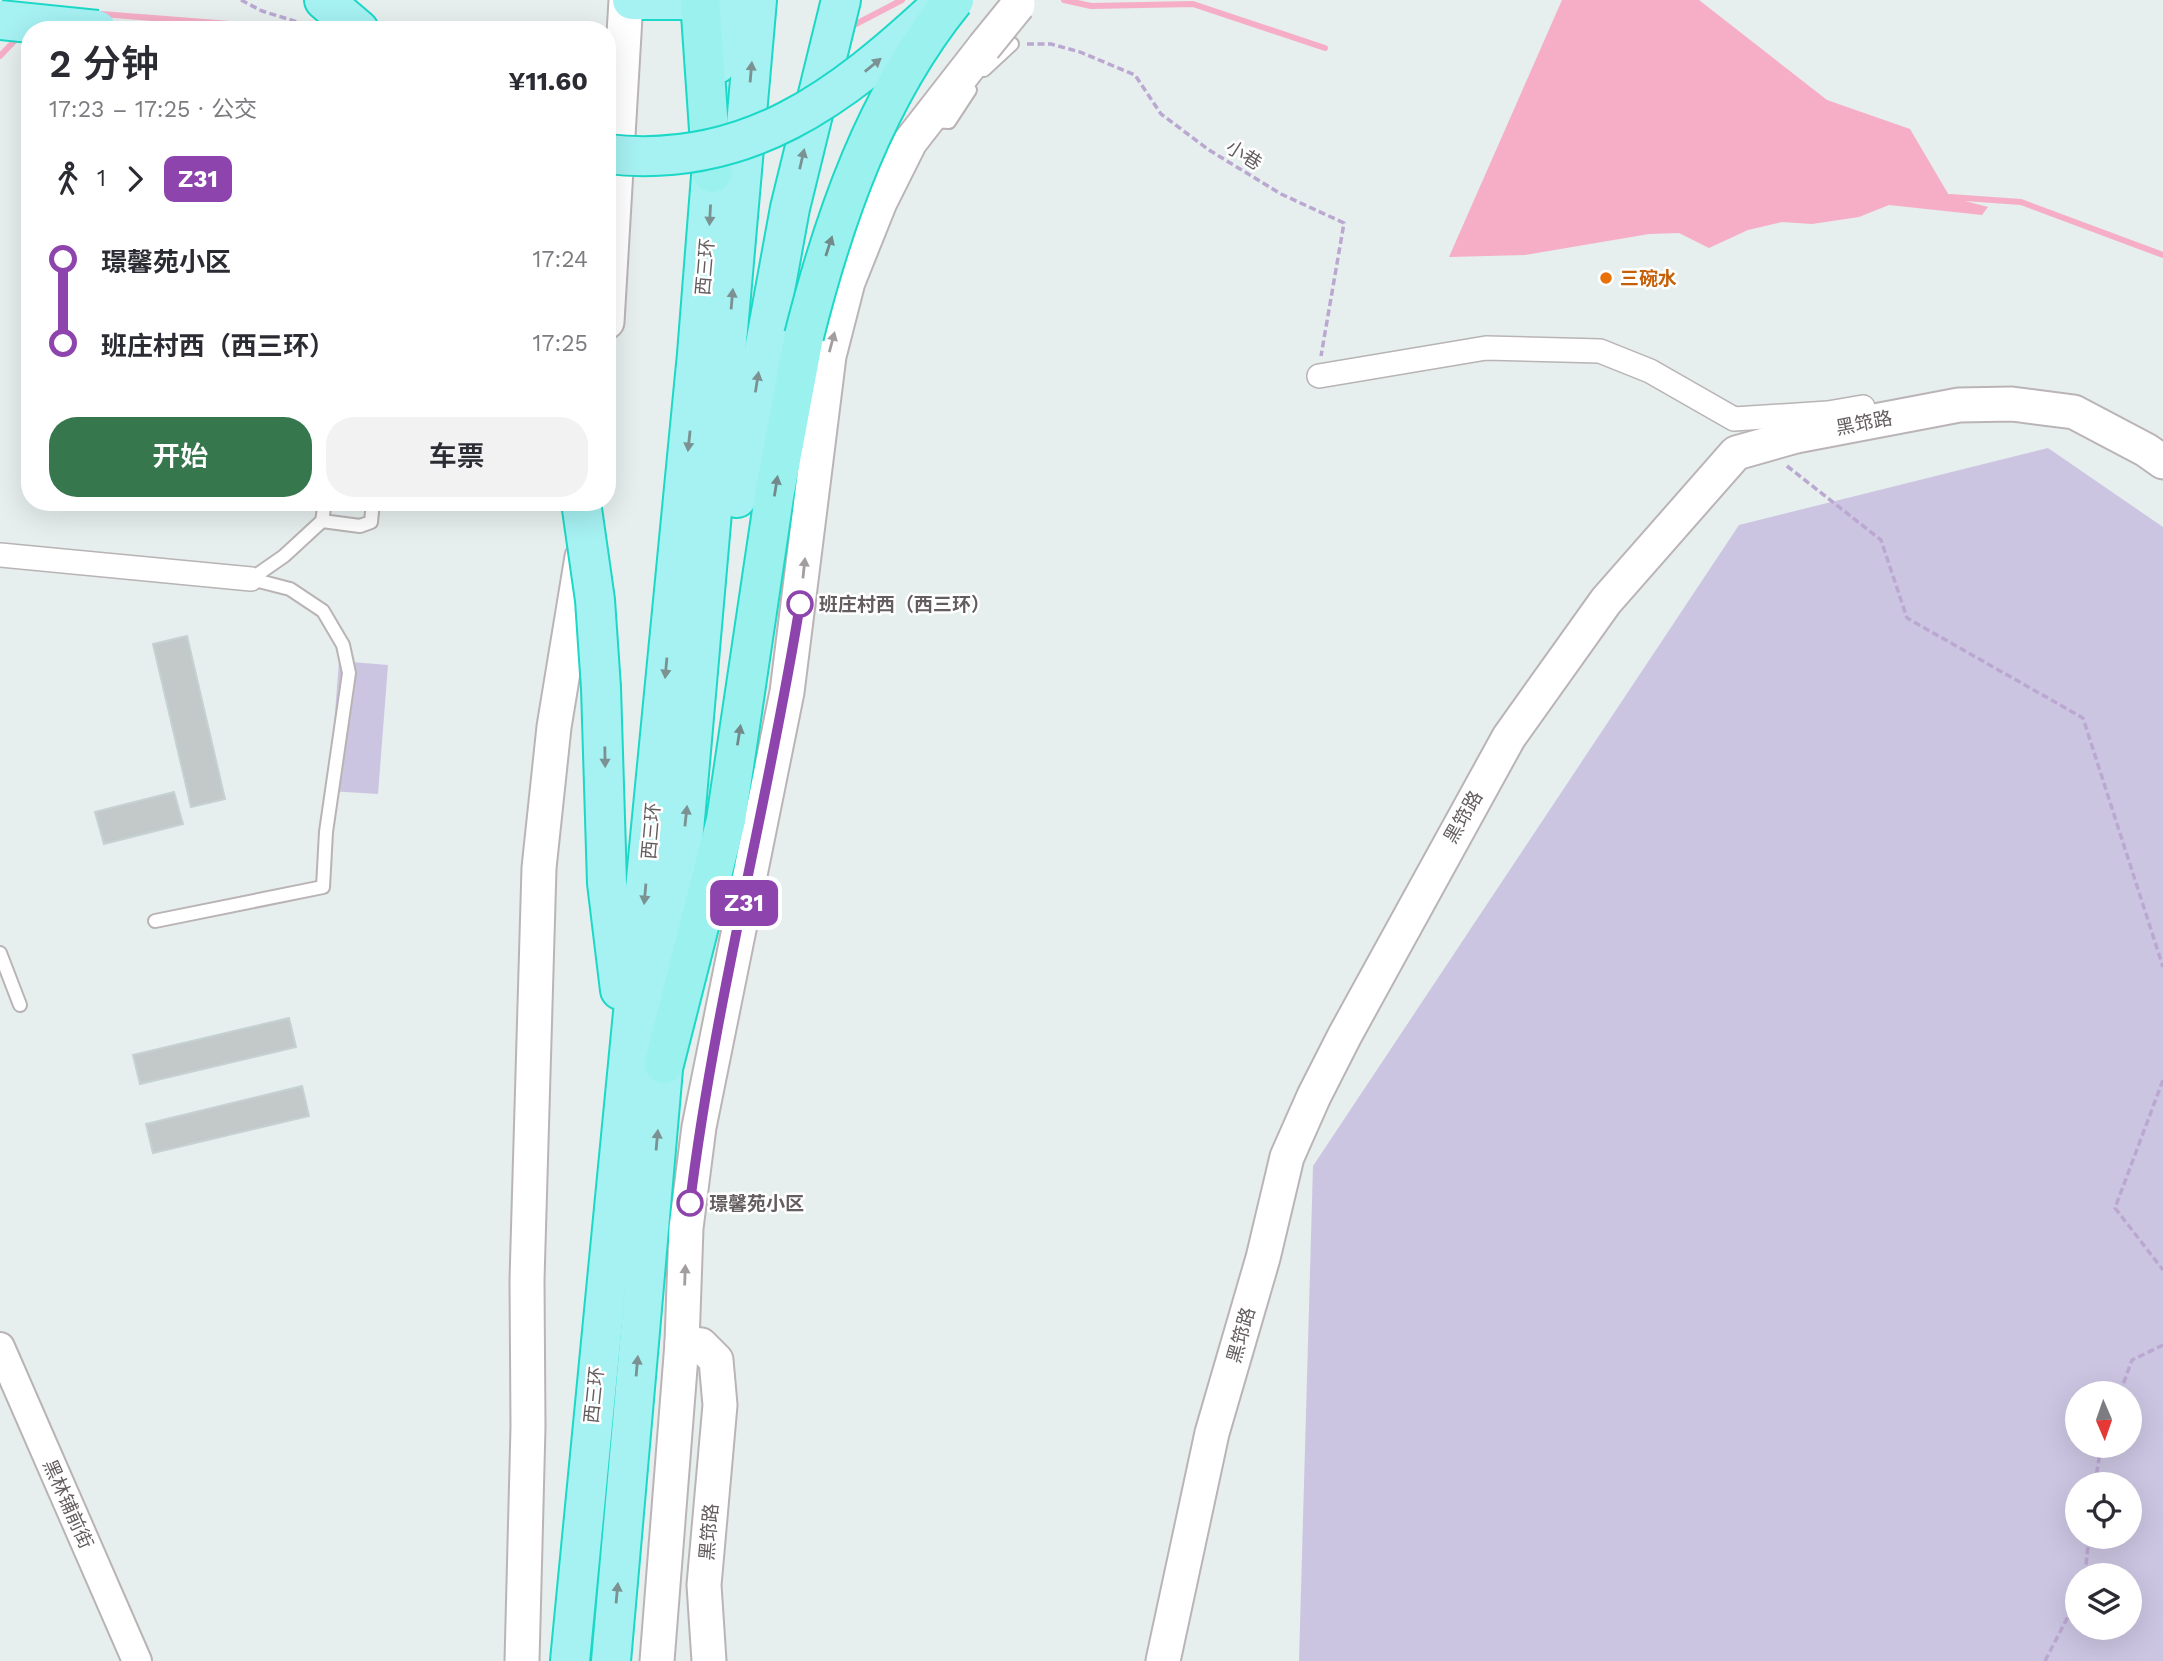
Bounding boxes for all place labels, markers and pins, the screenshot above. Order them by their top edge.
place label: 三碗水 [1620,267,1677,290]
marker: 三碗水 [1598,270,1614,286]
marker: 班庄村西（西三环） [787,591,813,617]
place label: 班庄村西（西三环） [819,593,990,616]
marker: 璟馨苑小区 [677,1190,703,1216]
place label: 璟馨苑小区 [709,1192,804,1215]

